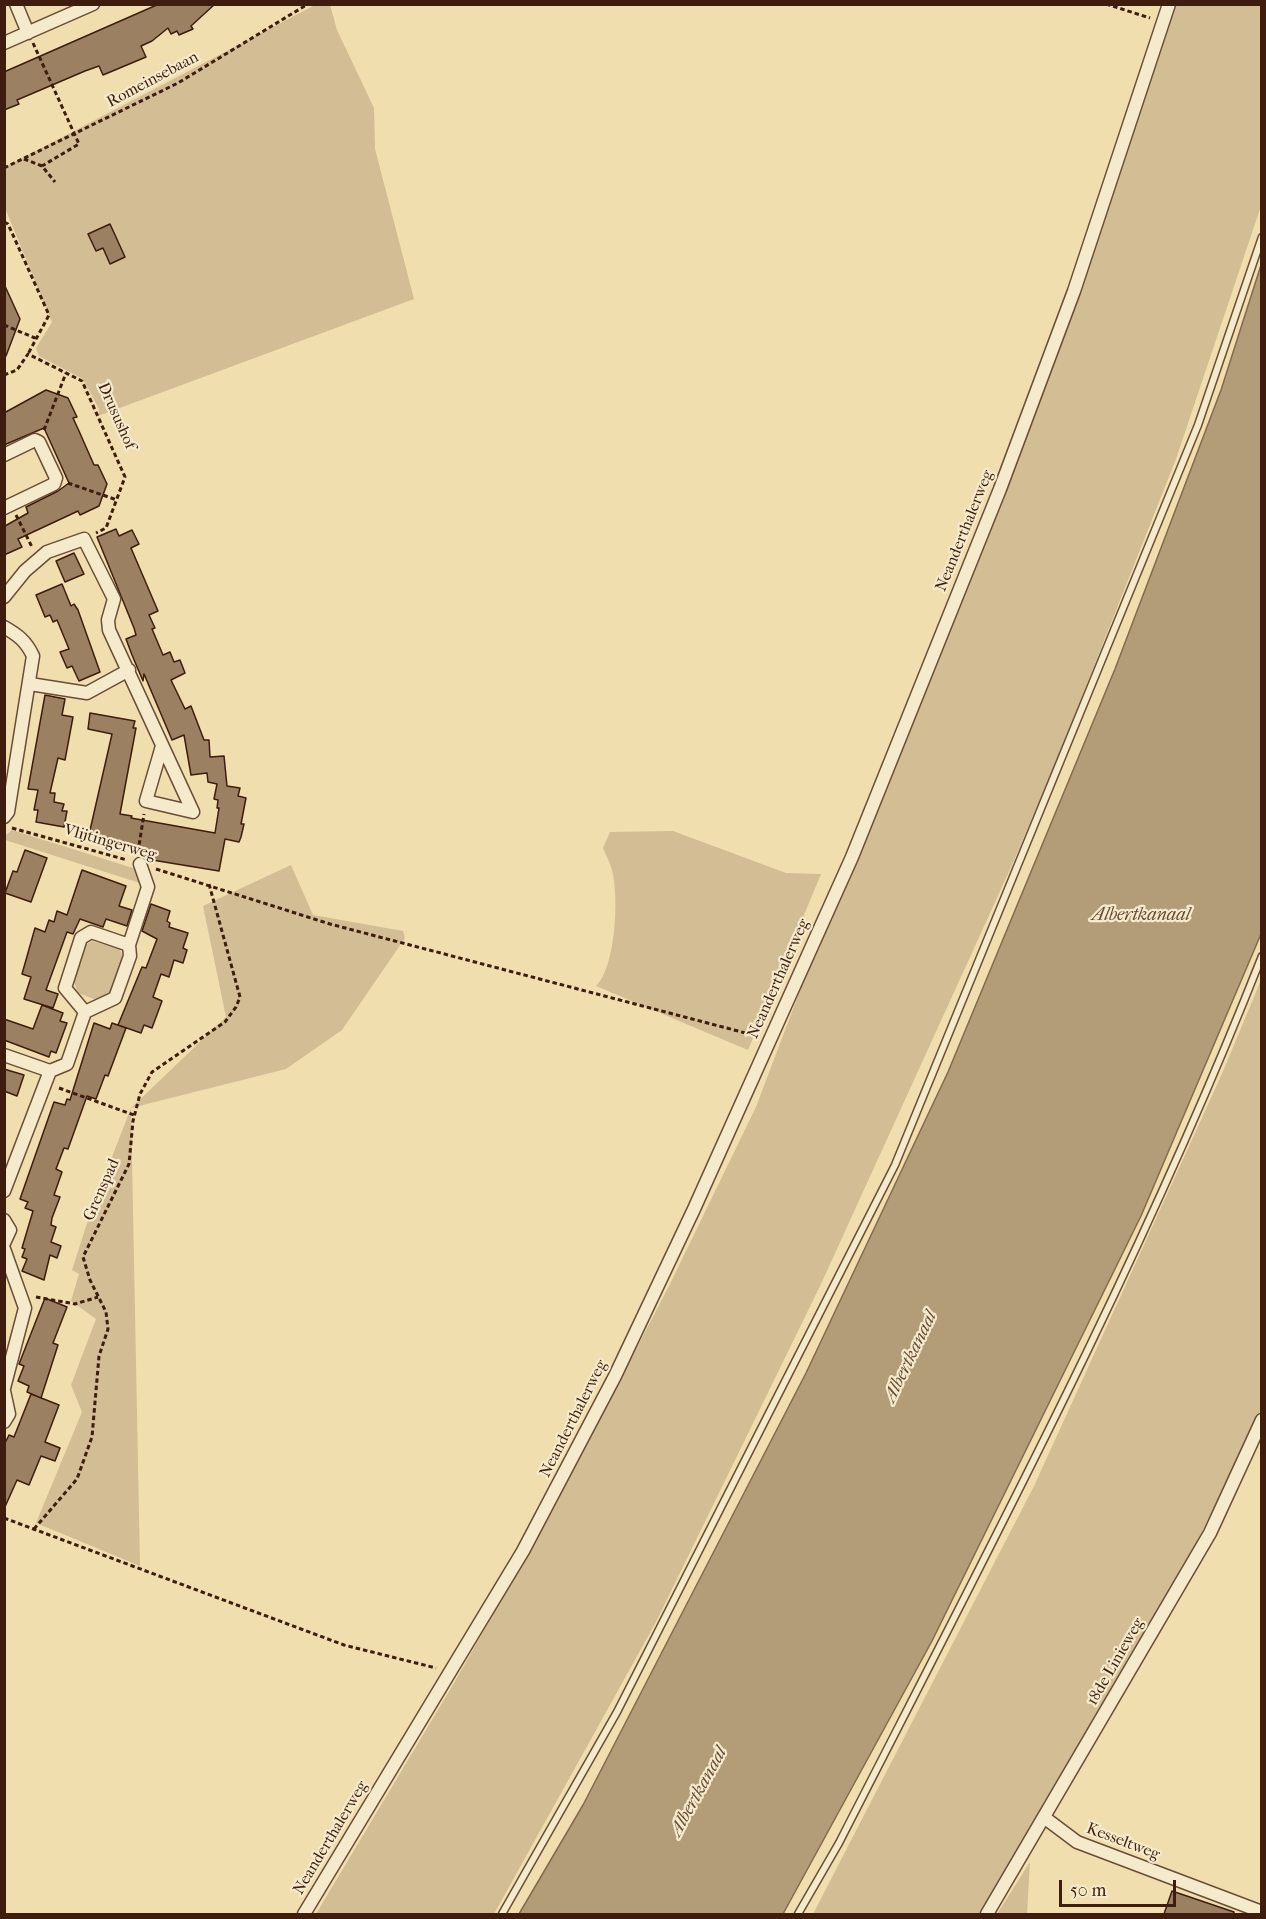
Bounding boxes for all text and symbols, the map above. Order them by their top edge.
street label: Romeinsebaan [104,48,202,112]
street label: Drusushof [93,380,139,452]
street label: Neanderthalerweg [932,468,998,594]
street label: Vlijtingerweg [62,821,158,865]
water label: Albertkanaal [1092,905,1190,927]
street label: Neanderthalerweg [744,916,814,1042]
street label: Grenspad [80,1156,124,1224]
water label: Albertkanaal [880,1308,942,1406]
street label: Neanderthalerweg [536,1357,612,1481]
street label: 18de Linieweg [1083,1615,1149,1709]
water label: Albertkanaal [666,1744,732,1840]
street label: Neanderthalerweg [290,1778,372,1898]
street label: Kesseltweg [1084,1819,1162,1865]
scale bar [1062,1868,1179,1906]
text: 50 m [1070,1880,1106,1901]

